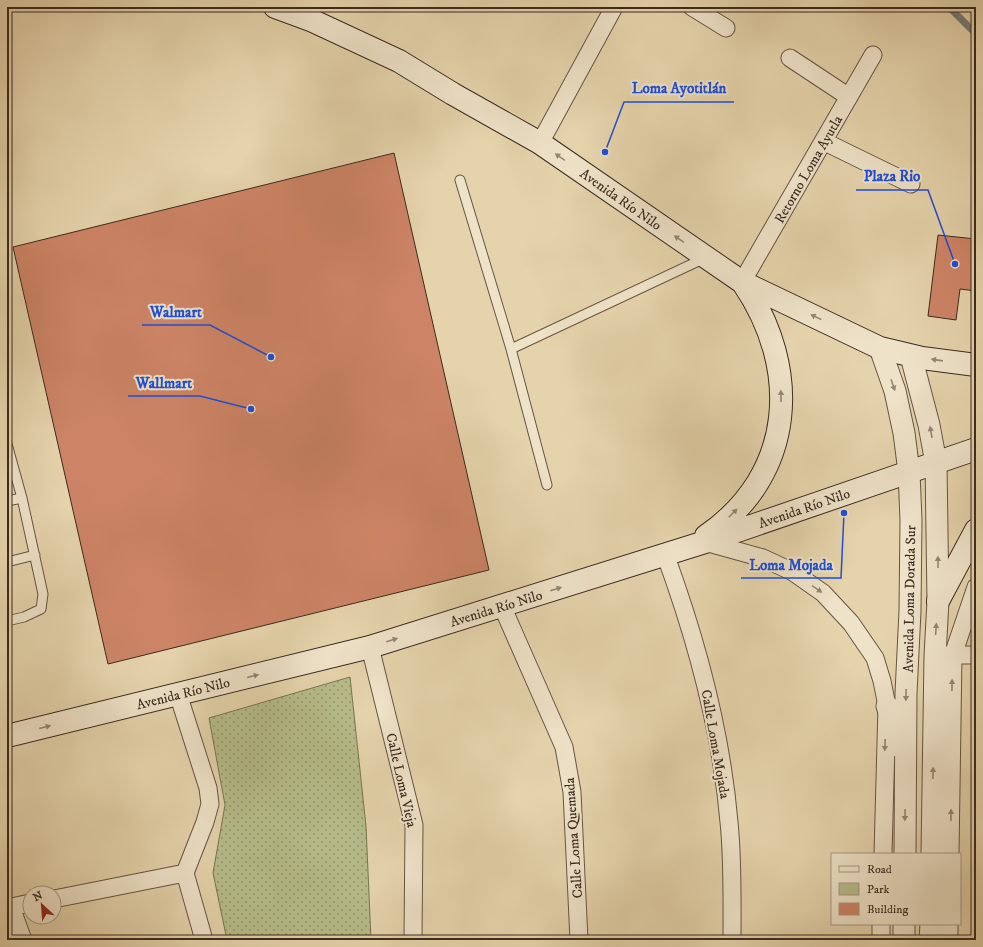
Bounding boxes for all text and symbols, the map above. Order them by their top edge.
callout: Loma Ayotitlán [624,75,734,102]
text: Loma Ayotitlán [632,79,727,98]
street label: Retorno Loma Ayutla [771,112,847,227]
one-way arrow [555,153,566,161]
callout: Plaza Rio [856,163,928,190]
street label: Avenida Río Nilo [576,165,665,235]
text: Plaza Rio [864,167,921,186]
one-way arrow [674,235,684,243]
callout: Walmart [142,298,210,325]
text: Walmart [149,303,202,322]
one-way arrow [810,314,821,320]
one-way arrow [931,357,943,363]
callout: Wallmart [128,369,200,396]
text: Wallmart [135,374,192,393]
one-way arrow [890,379,896,391]
one-way arrow [778,389,784,402]
one-way arrow [927,426,933,438]
street label: Avenida Río Nilo [756,485,853,533]
one-way arrow [729,508,738,518]
street label: Avenida Loma Dorada Sur [900,524,920,673]
callout: Loma Mojada [741,551,841,578]
one-way arrow [935,555,941,568]
text: Loma Mojada [749,556,833,575]
one-way arrow [551,585,563,591]
one-way arrow [812,585,822,593]
street label: Avenida Río Nilo [448,586,545,632]
one-way arrow [933,623,940,635]
one-way arrow [386,637,398,643]
one-way arrow [246,672,259,678]
street label: Avenida Río Nilo [135,674,232,714]
one-way arrow [949,679,956,691]
street label: Calle Loma Mojada [697,688,733,800]
one-way arrow [903,689,910,701]
one-way arrow [39,724,51,730]
street label: Calle Loma Vieja [381,731,421,829]
one-way arrow [881,739,888,751]
one-way arrow [930,766,936,779]
street label: Calle Loma Quemada [561,777,587,899]
one-way arrow [948,808,954,821]
one-way arrow [902,809,908,822]
legend [831,853,961,925]
text: Road [867,862,892,877]
text: Park [867,882,889,897]
north arrow [22,885,62,925]
text: N [31,889,45,905]
text: Building [867,902,908,917]

